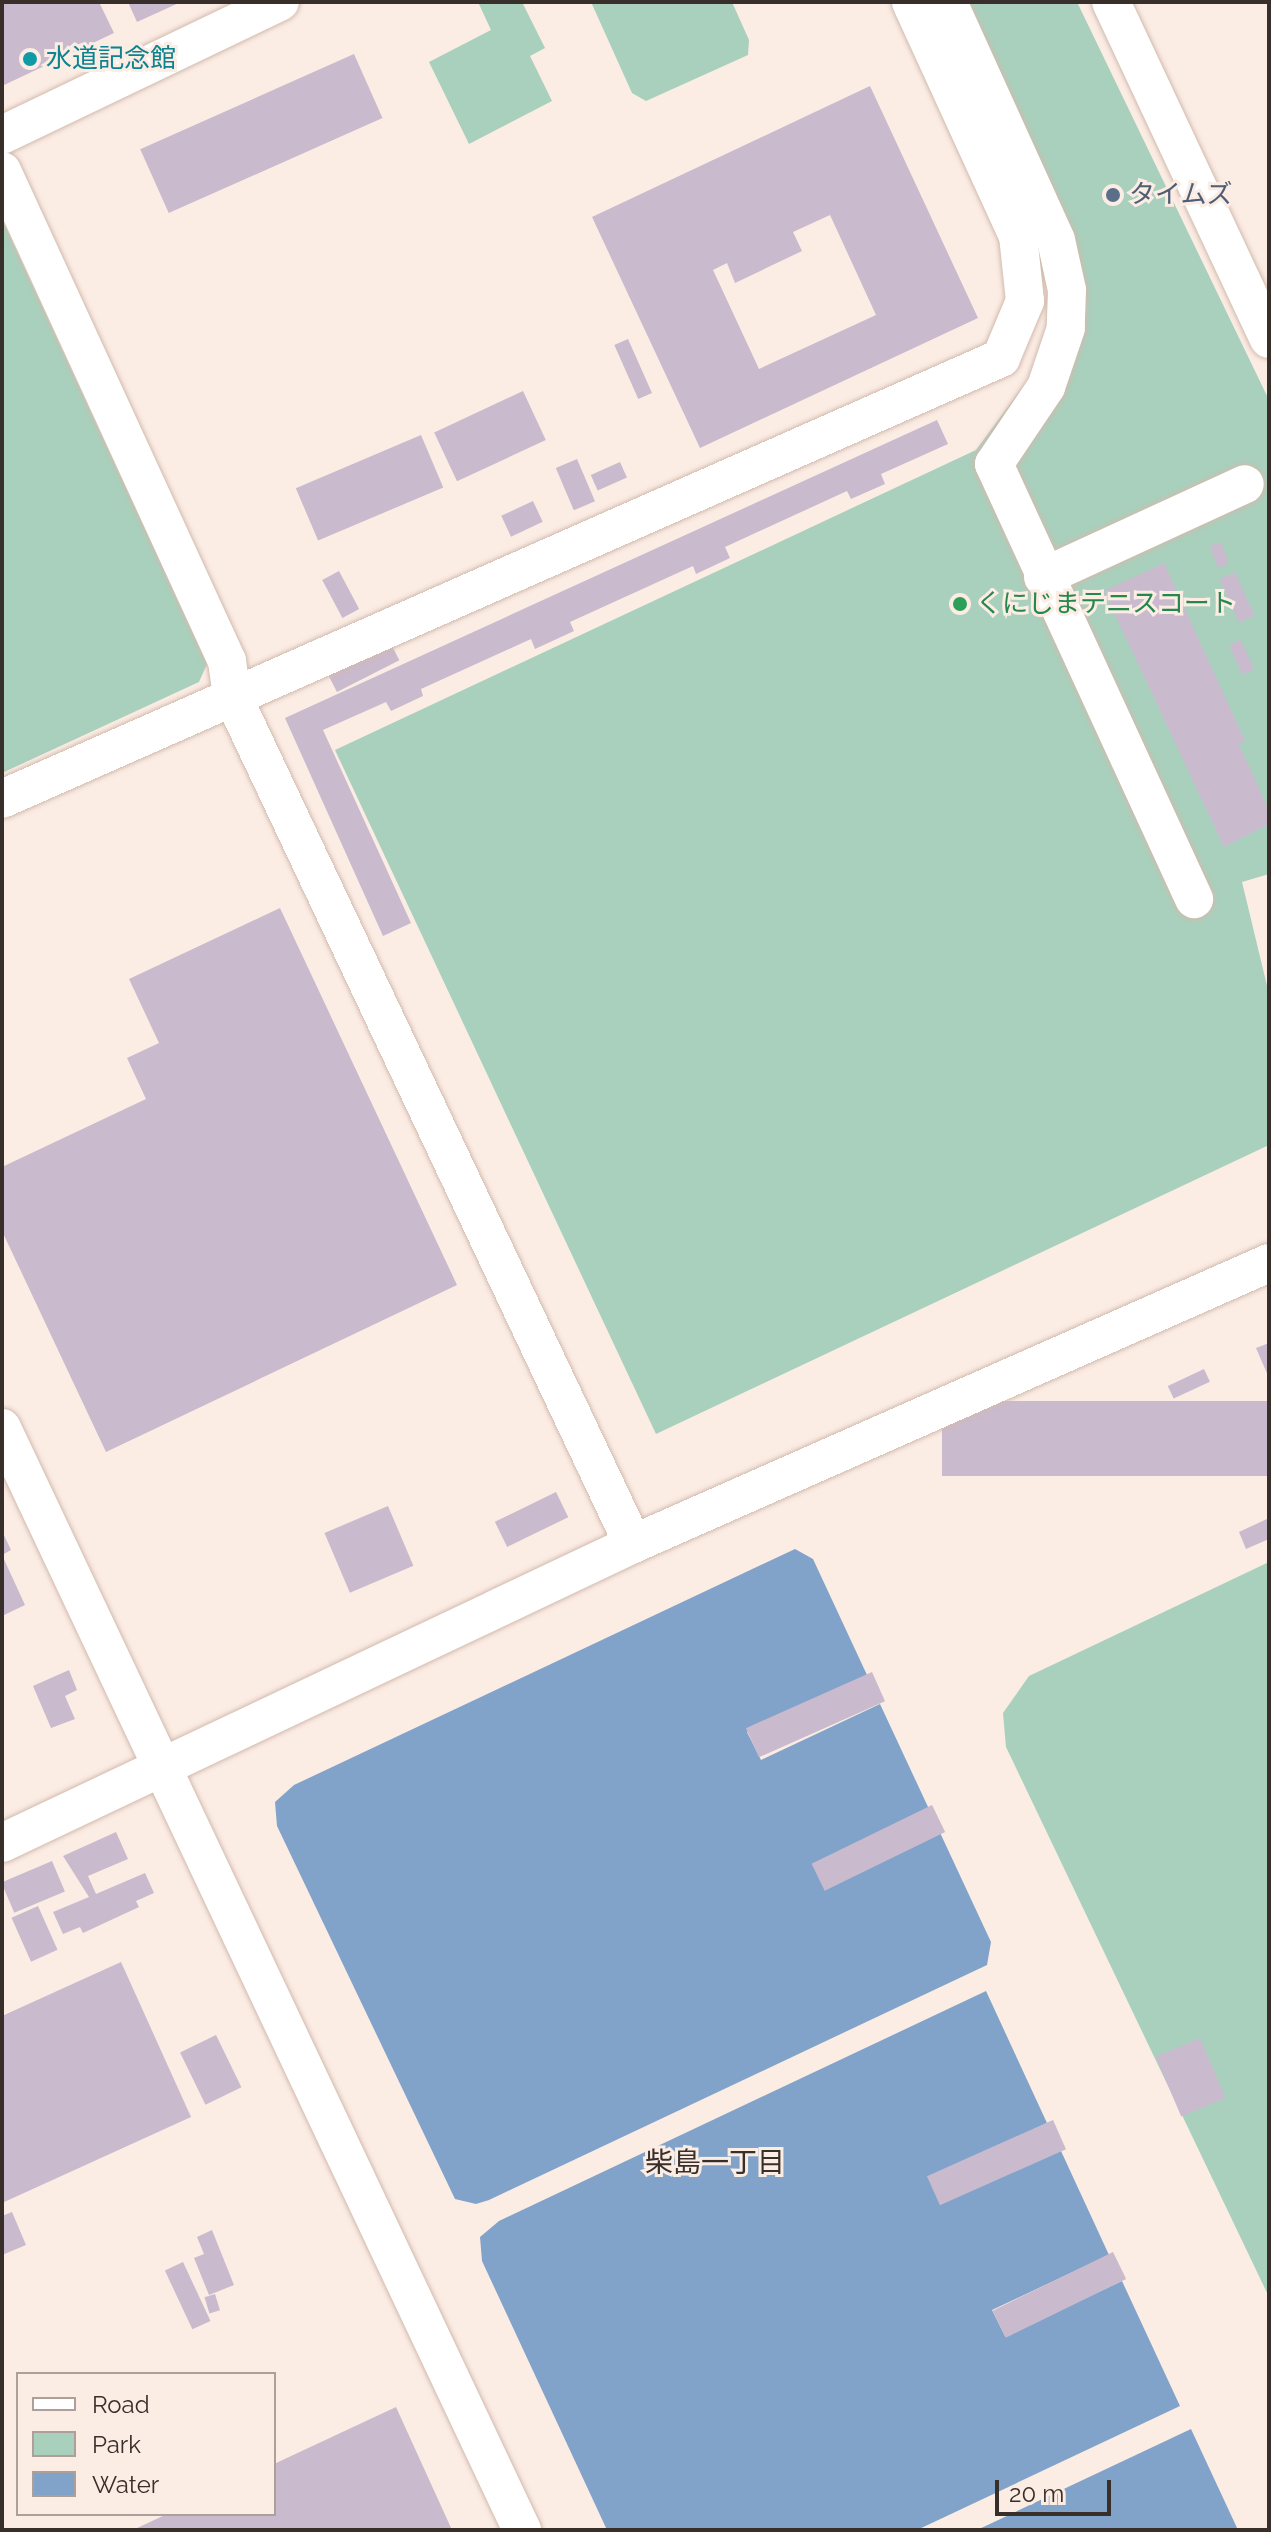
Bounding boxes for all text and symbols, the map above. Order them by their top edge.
place label: 水道記念館 [46,43,176,75]
marker: 水道記念館 [21,50,39,68]
place label: タイムズ [1129,179,1233,211]
marker: タイムズ [1104,186,1122,204]
place label: くにじまテニスコート [976,588,1236,620]
marker: くにじまテニスコート [951,595,969,613]
district label: 柴島一丁目 [645,2146,785,2180]
legend [16,2372,276,2516]
text: Road [92,2390,150,2419]
text: Park [92,2430,141,2459]
scale bar [999,2464,1115,2514]
text: Water [92,2470,159,2499]
text: 20 m [1009,2479,1064,2508]

